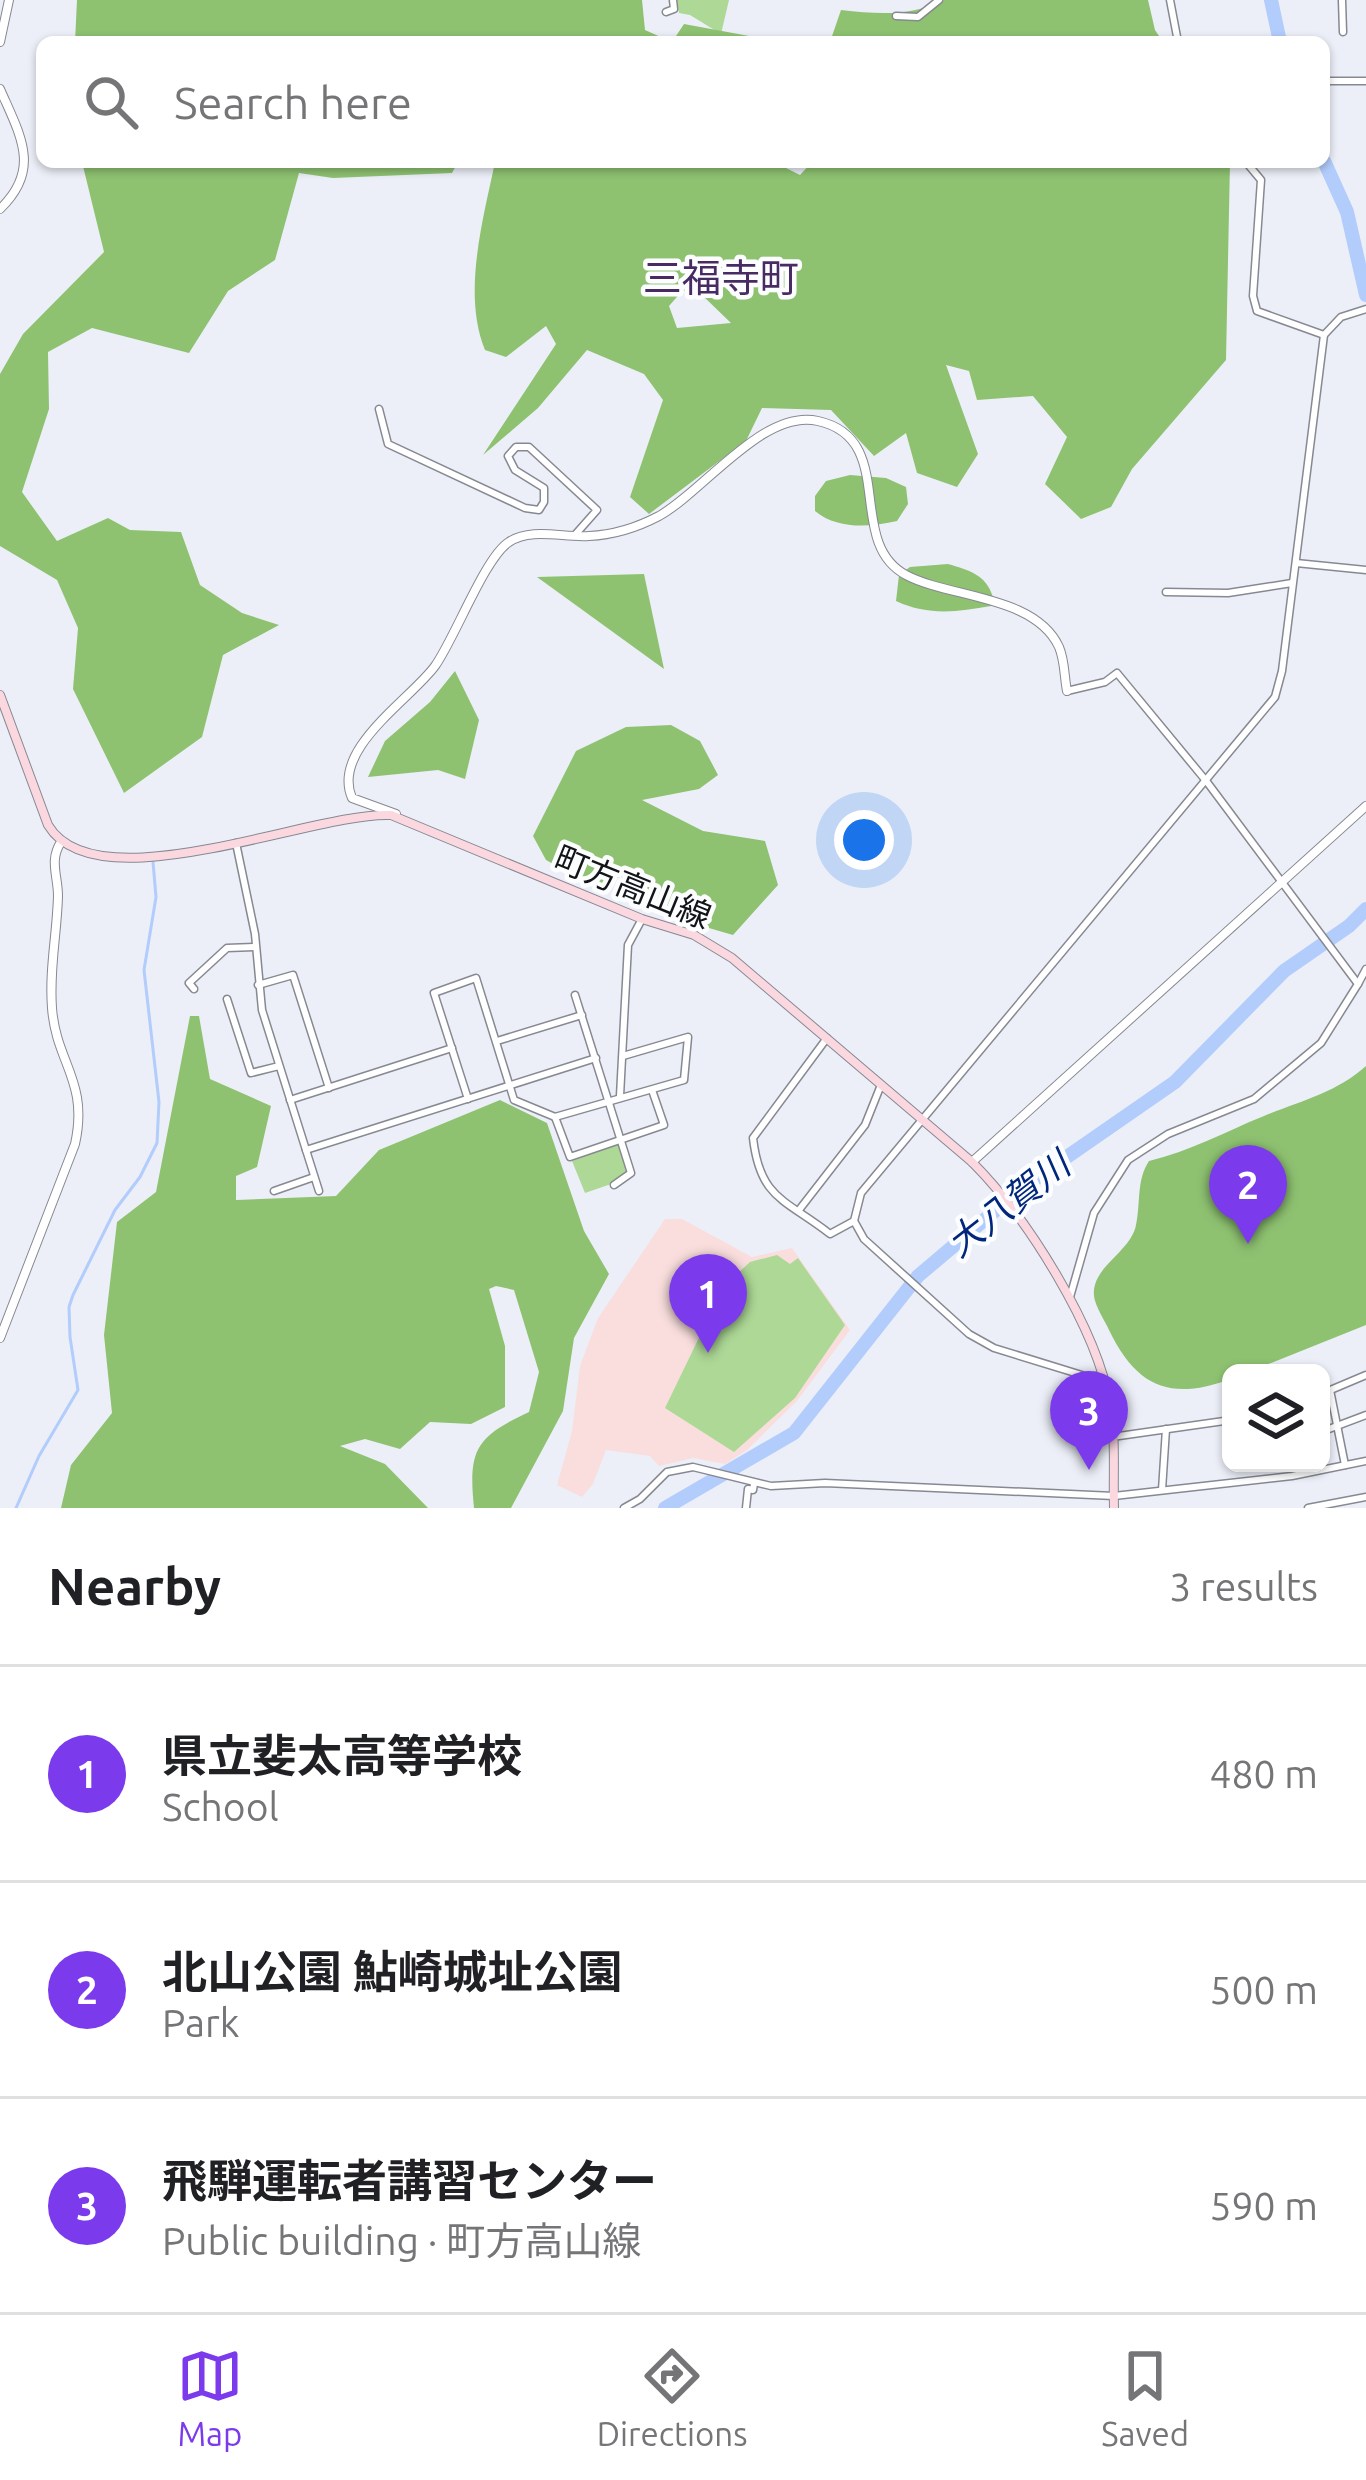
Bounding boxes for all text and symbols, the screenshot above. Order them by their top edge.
search box [36,36,1330,168]
icon: search [78,69,144,135]
text: Search here [174,77,412,128]
district label: 三福寺町 [643,256,799,299]
your location [834,810,894,870]
street label: 町方高山線 [550,838,717,935]
water label: 大八賀川 [938,1141,1080,1264]
pin: 2 [1209,1145,1287,1244]
pin: 1 [669,1254,747,1353]
map controls [1222,1364,1330,1472]
button: layers [1222,1364,1330,1472]
pin: 3 [1050,1371,1128,1470]
text: Nearby [48,1557,221,1615]
text: 3 results [1169,1565,1318,1608]
text: 県立斐太高等学校 [162,1730,522,1781]
text: 1 [76,1752,98,1795]
text: 480 m [1209,1752,1318,1795]
text: School [162,1785,279,1828]
text: 北山公園 鮎崎城址公園 [162,1946,623,1997]
text: 2 [76,1968,98,2011]
text: 500 m [1209,1968,1318,2011]
text: Park [162,2001,240,2044]
text: 飛騨運転者講習センター [162,2155,657,2206]
text: 3 [76,2184,98,2227]
text: 590 m [1209,2184,1318,2227]
text: Public building · 町方高山線 [162,2219,641,2262]
tab: Map [177,2343,243,2452]
tab: Directions [597,2343,747,2452]
tab: Saved [1101,2343,1189,2452]

